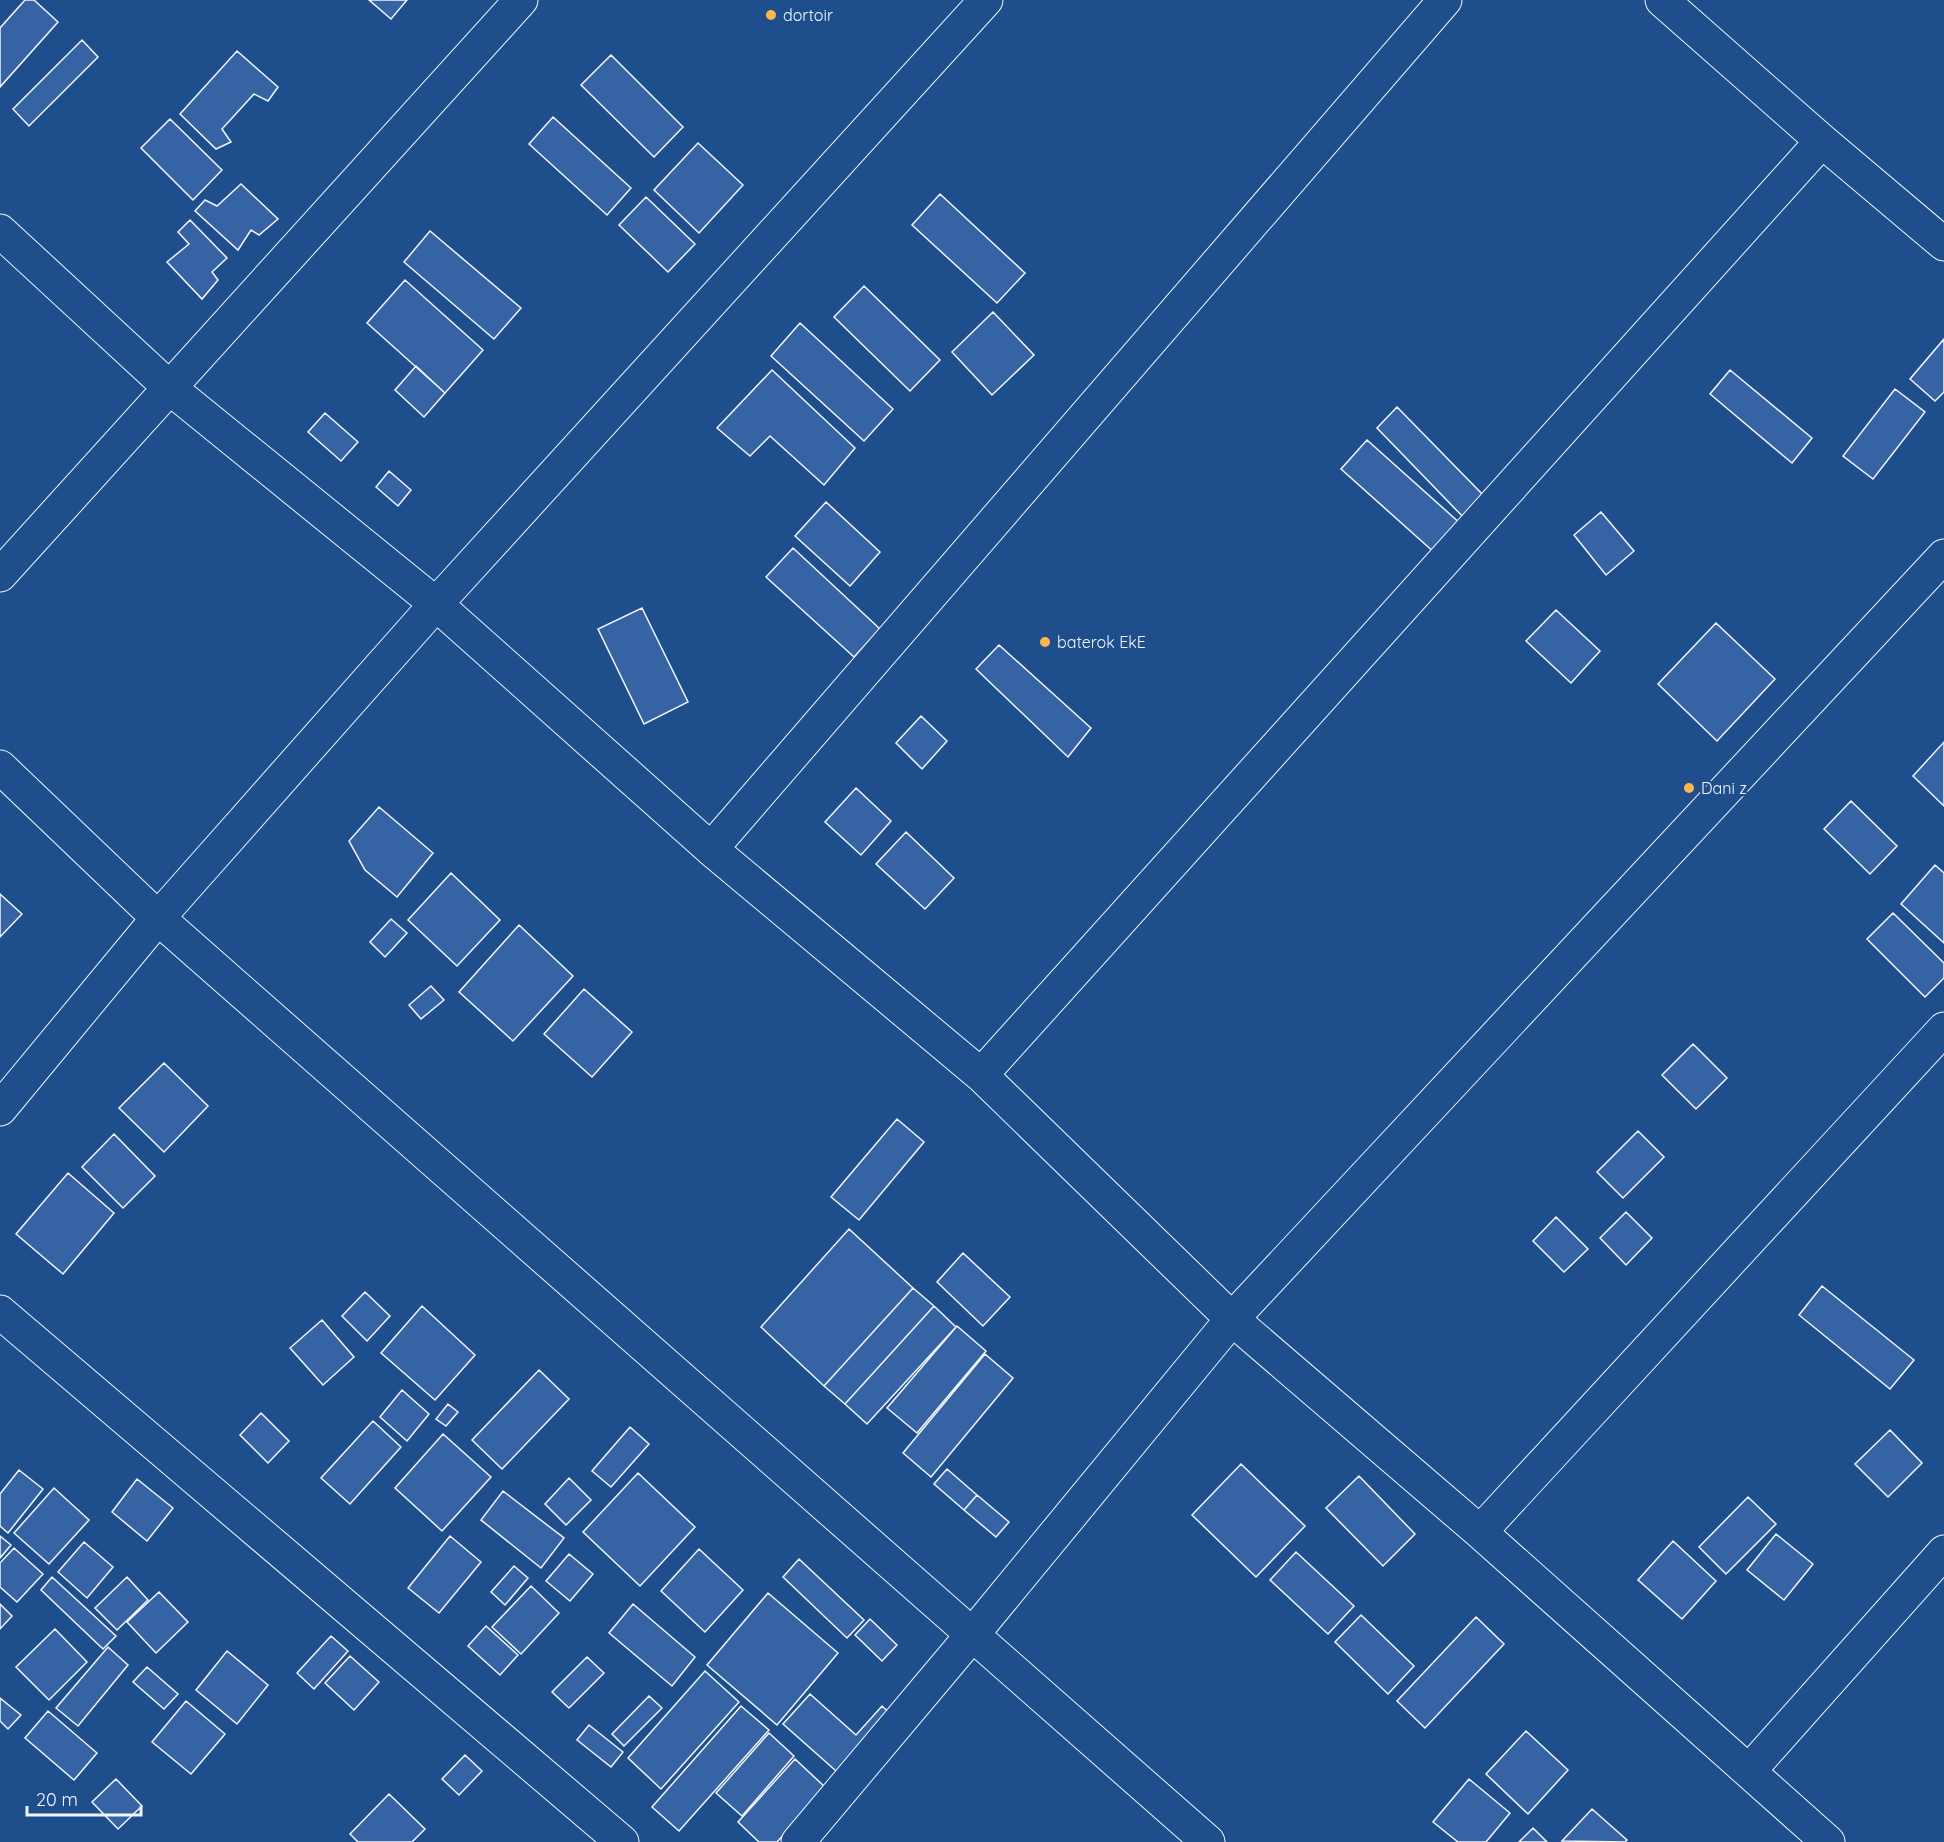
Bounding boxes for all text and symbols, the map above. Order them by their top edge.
place label: dortoir [783,5,833,25]
marker: dortoir [764,8,778,22]
place label: baterok EkE [1057,632,1146,652]
marker: baterok EkE [1038,635,1052,649]
place label: Dani z [1701,778,1747,798]
marker: Dani z [1682,781,1696,795]
scale bar [27,1779,141,1817]
text: 20 m [36,1788,78,1811]

